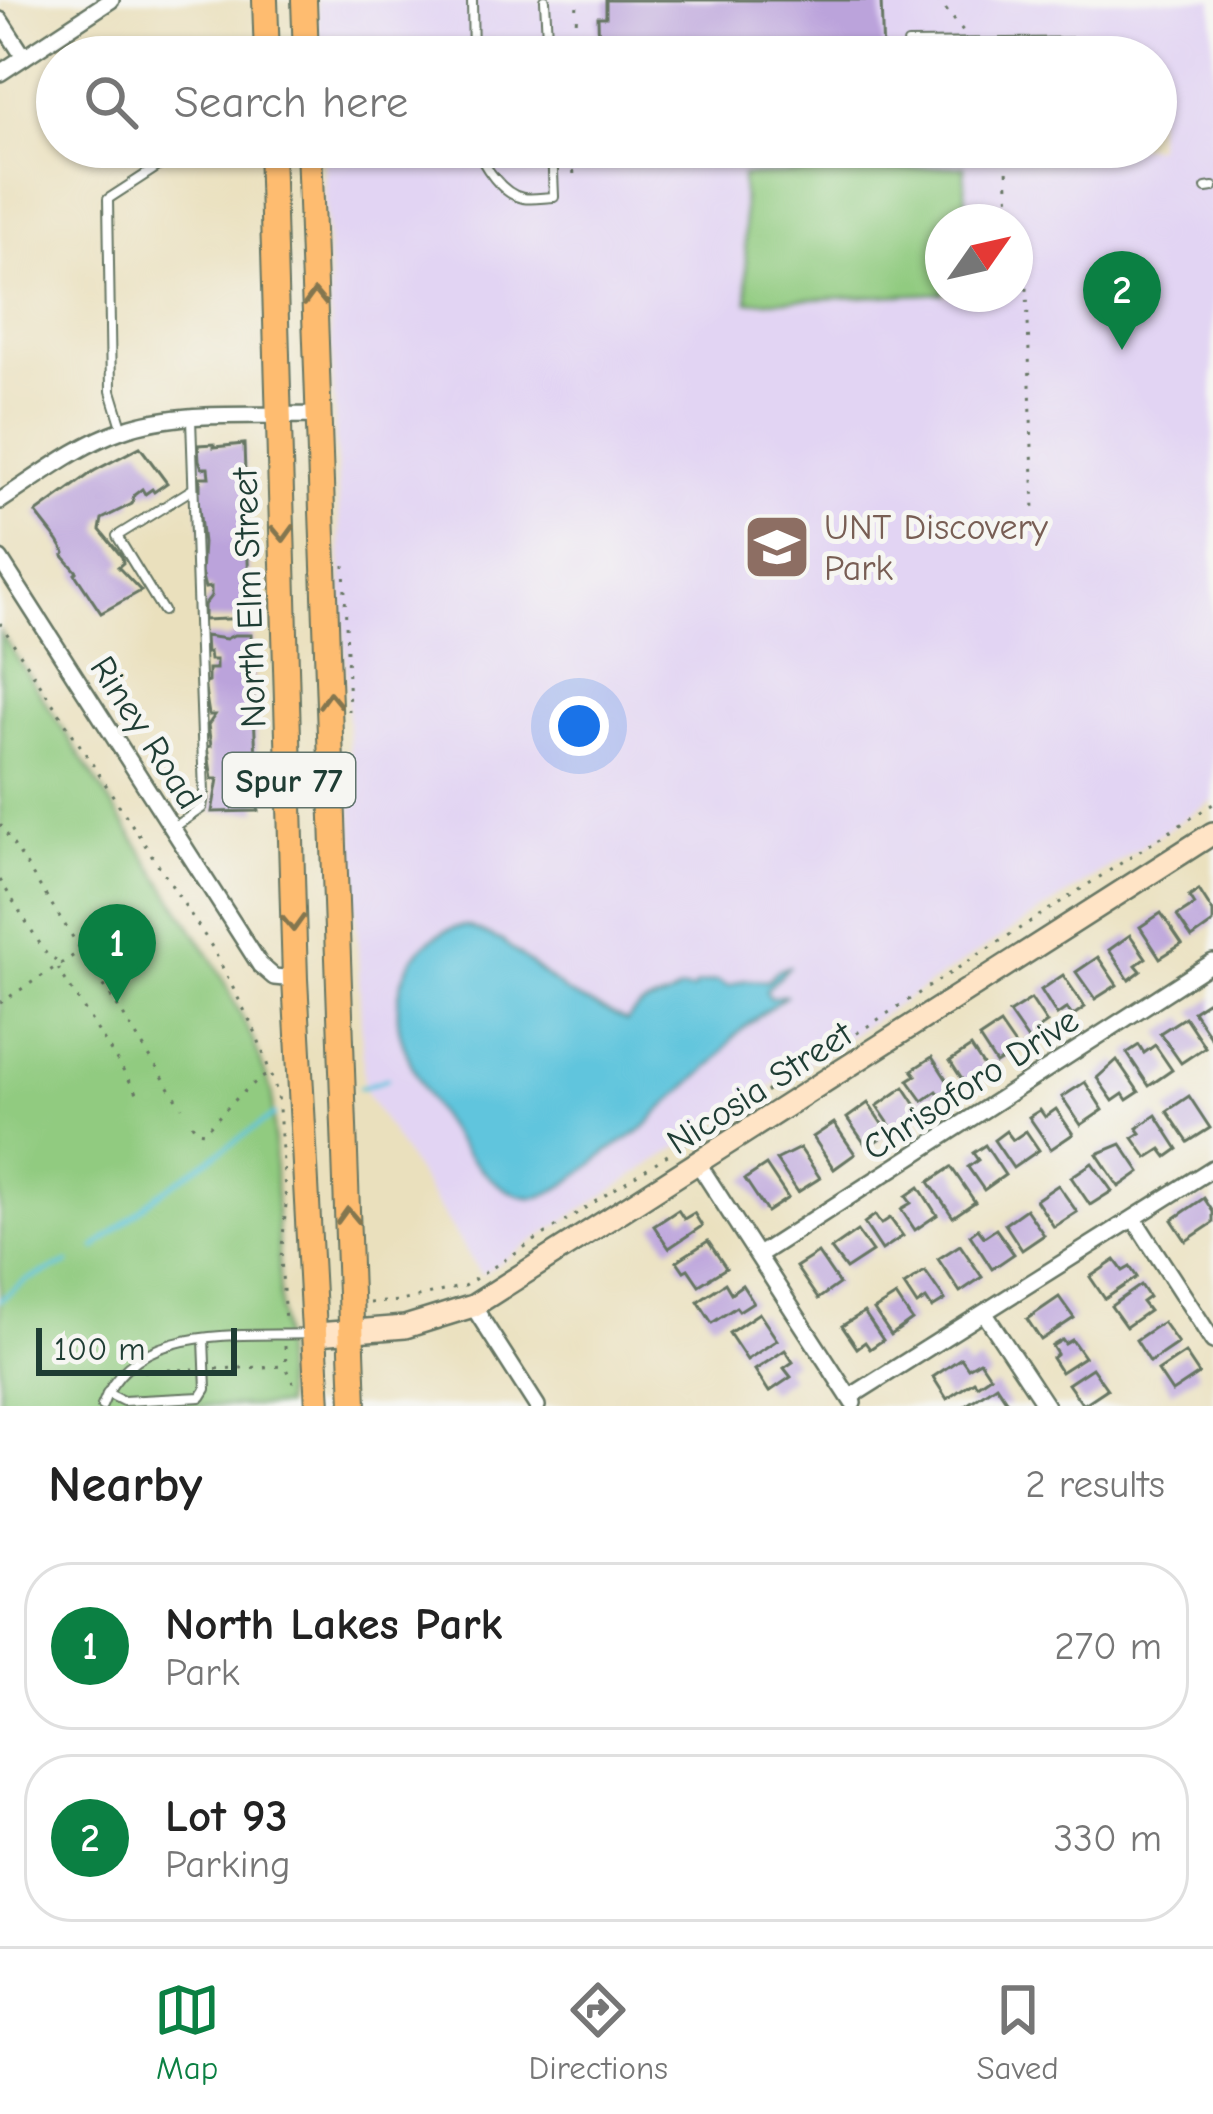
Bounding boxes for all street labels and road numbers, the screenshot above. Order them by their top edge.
street label: North Elm Street [224,466,275,729]
street label: Riney Road [81,649,210,817]
road number: Spur 77 [223,753,355,807]
street label: Chrisoforo Drive [856,999,1086,1169]
street label: Nicosia Street [660,1012,861,1163]

